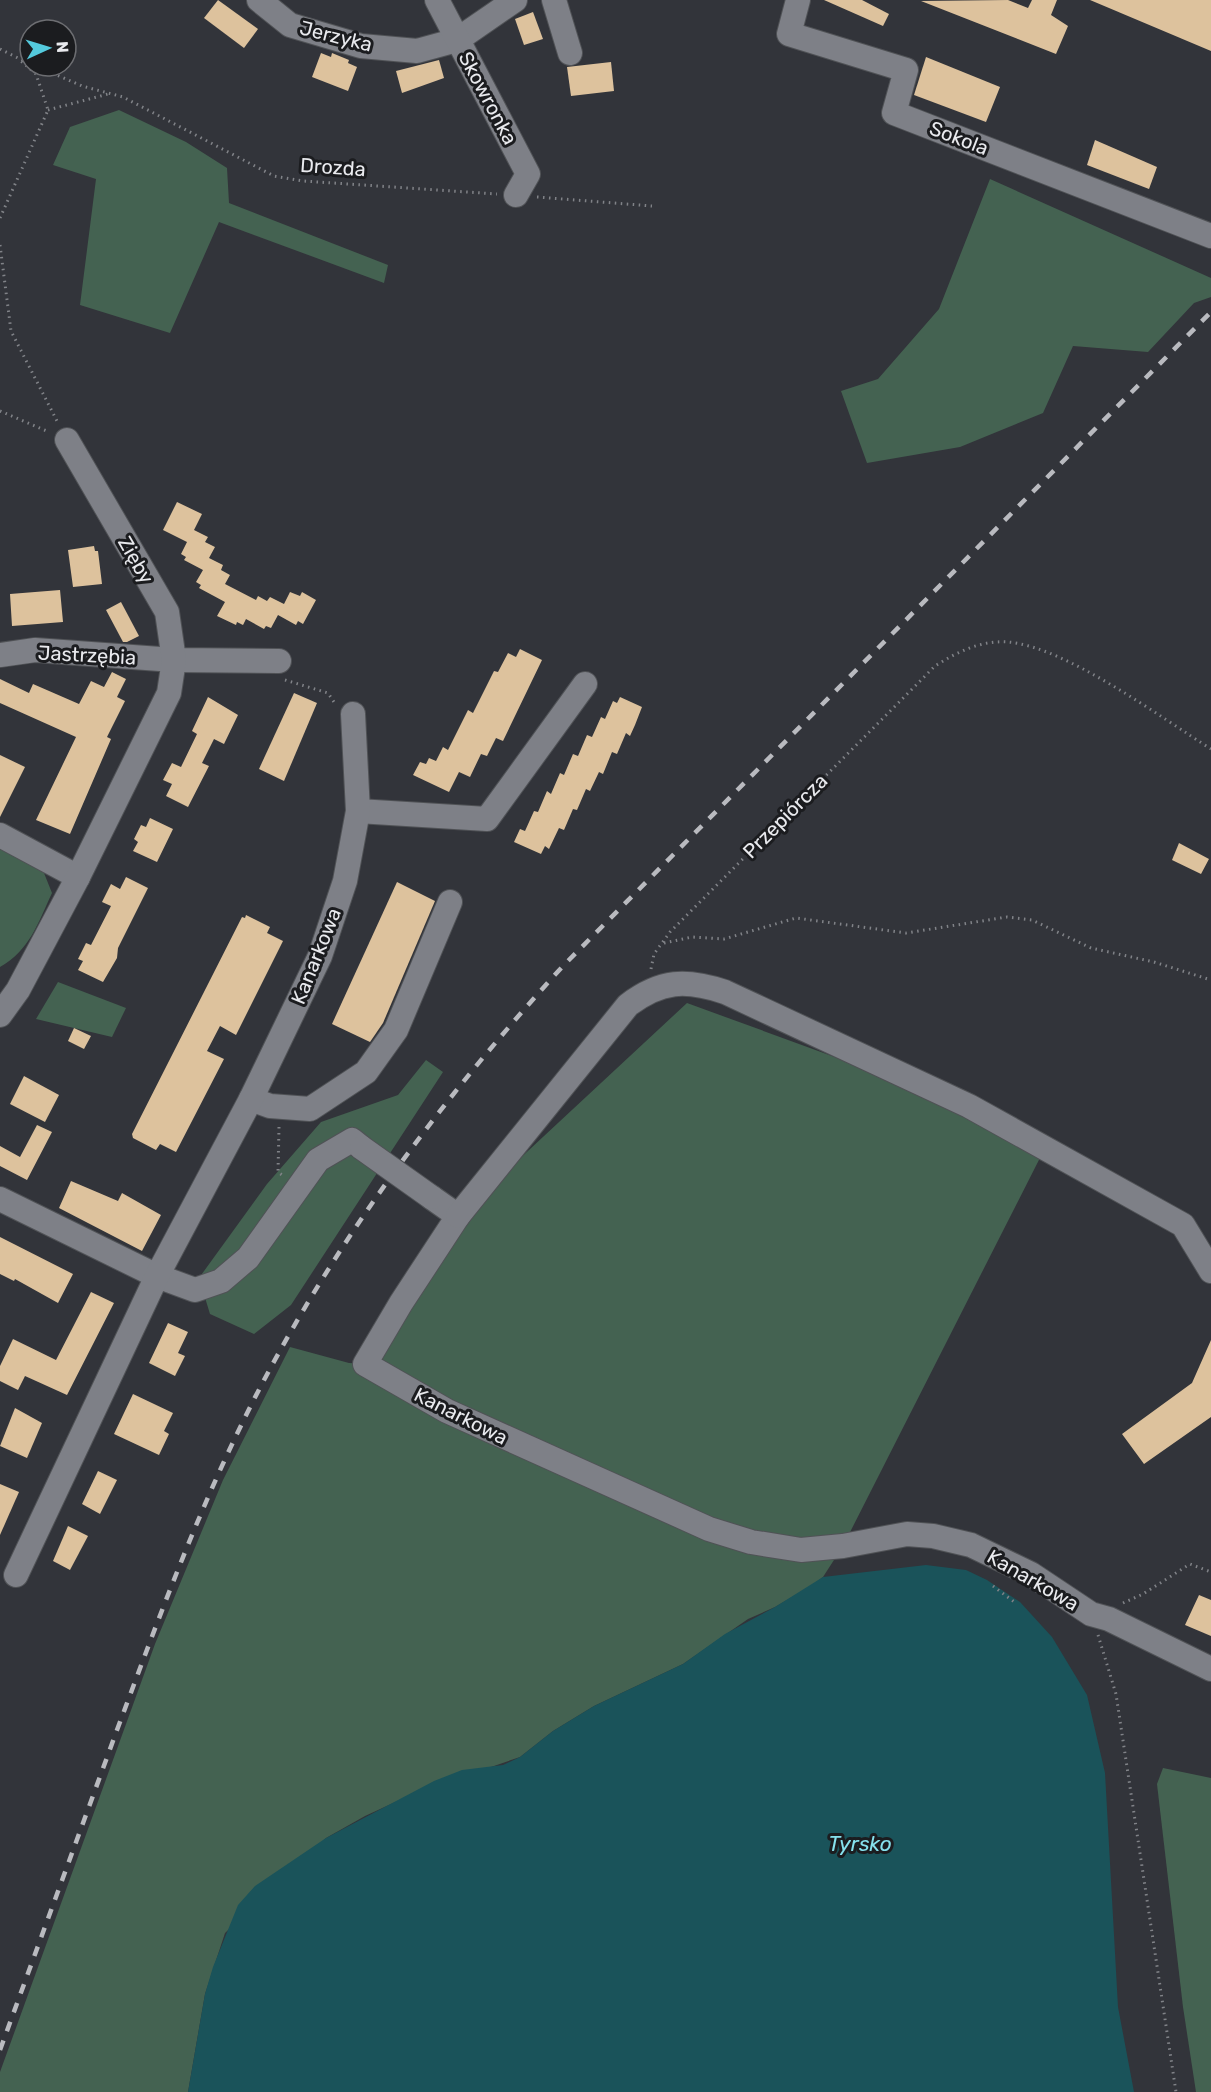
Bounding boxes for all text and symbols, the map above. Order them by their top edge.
street label: Jerzyka [297,15,375,57]
north arrow [18,18,78,78]
text: N [53,41,72,53]
street label: Skowronka [454,47,522,149]
street label: Sokola [926,116,992,160]
street label: Drozda [299,153,367,181]
street label: Zięby [113,532,159,588]
street label: Jastrzębia [37,640,137,670]
street label: Przepiórcza [738,769,832,863]
street label: Kanarkowa [286,904,346,1008]
street label: Kanarkowa [410,1382,512,1450]
street label: Kanarkowa [983,1544,1083,1616]
water label: Tyrsko [828,1831,892,1856]

